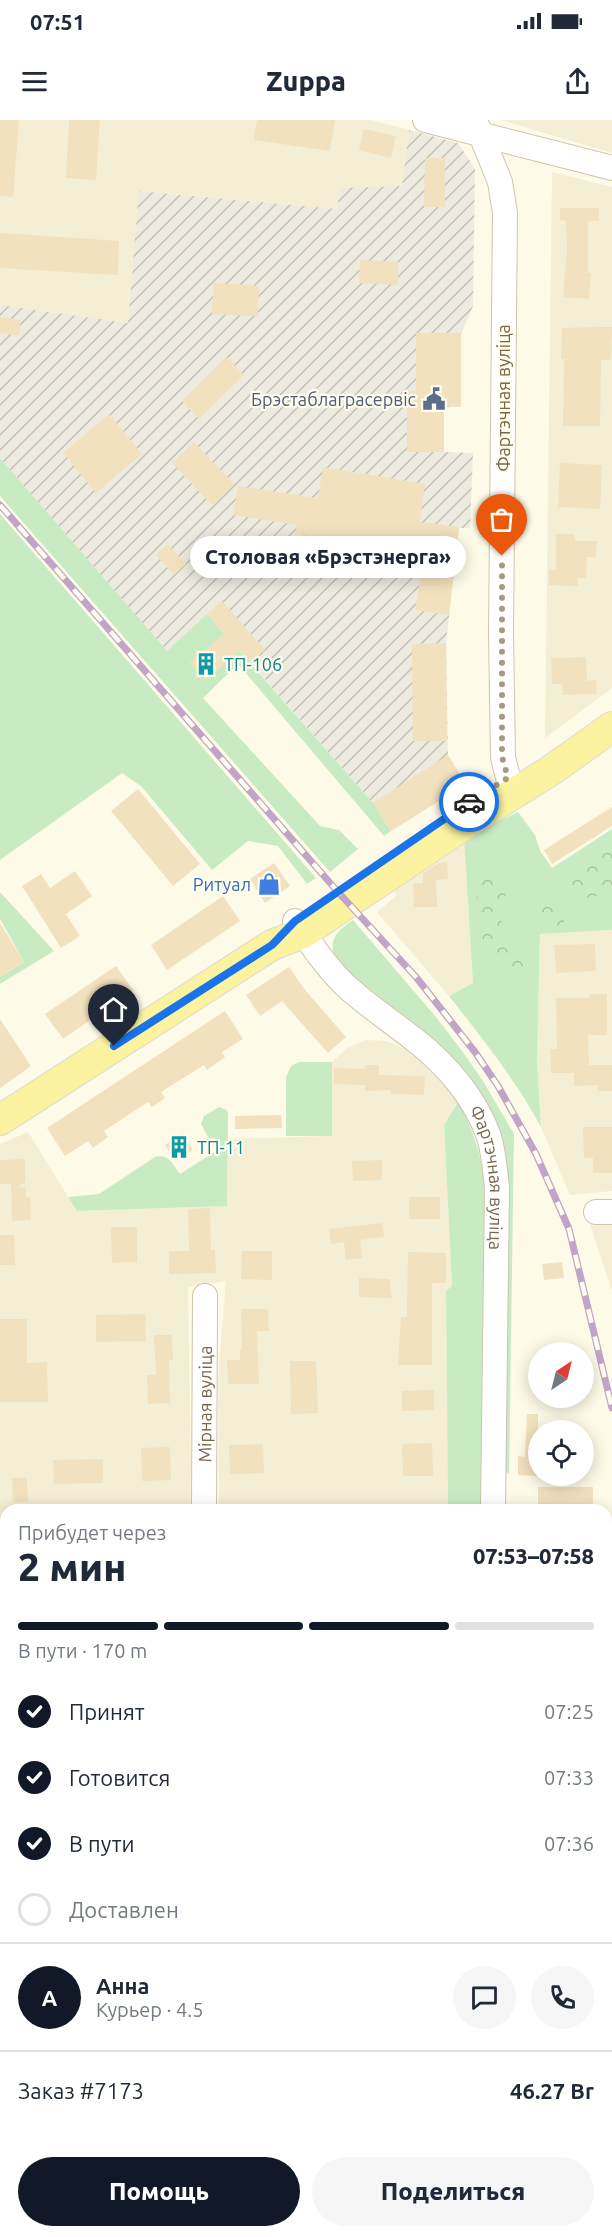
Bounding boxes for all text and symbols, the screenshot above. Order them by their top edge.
text: 07:51 [30,9,85,34]
icon: menu [18,65,51,98]
icon: share [561,65,594,98]
text: Zuppa [266,66,346,96]
street label: Фартэчная вуліца [493,324,513,472]
public building icon: Брэстаблаграсервіс [421,386,447,412]
place label: Брэстаблаграсервіс [251,389,416,409]
pin [476,494,527,556]
icon: bag [485,503,518,536]
callout: Столовая «Брэстэнерга» [190,535,466,577]
text: Столовая «Брэстэнерга» [205,545,451,568]
building icon: ТП-106 [193,651,219,677]
place label: ТП-106 [224,654,282,674]
courier [439,772,499,832]
icon: car [453,786,486,819]
shop icon: Ритуал [256,871,282,897]
place label: Ритуал [193,874,251,894]
pin [88,984,139,1046]
icon: home [97,993,130,1026]
street label: Фартэчная вуліца [466,1101,507,1250]
building icon: ТП-11 [166,1134,192,1160]
place label: ТП-11 [197,1137,245,1157]
north arrow [528,1342,594,1408]
map controls [528,1342,594,1486]
street label: Мірная вуліца [194,1345,215,1463]
button: locate [528,1420,594,1486]
text: Прибудет через [18,1521,166,1544]
text: 07:53–07:58 [473,1543,594,1568]
text: 2 мин [18,1545,126,1588]
text: В пути · 170 m [18,1639,147,1662]
icon: check [18,1695,51,1728]
text: Принят [69,1699,145,1724]
text: 07:25 [544,1700,594,1723]
icon: check [18,1761,51,1794]
text: Готовится [69,1765,170,1790]
text: 07:33 [544,1766,594,1789]
icon: check [18,1827,51,1860]
text: В пути [69,1831,135,1856]
text: 07:36 [544,1832,594,1855]
text: Доставлен [69,1897,179,1922]
button: chat [453,1966,516,2029]
button: phone [531,1966,594,2029]
text: Анна [96,1973,149,1998]
text: А [42,1985,57,2010]
text: Курьер · 4.5 [96,1998,203,2021]
text: Заказ #7173 [18,2078,144,2103]
text: 46.27 Br [510,2078,594,2103]
button: Помощь [18,2157,300,2226]
button: Поделиться [312,2157,594,2226]

